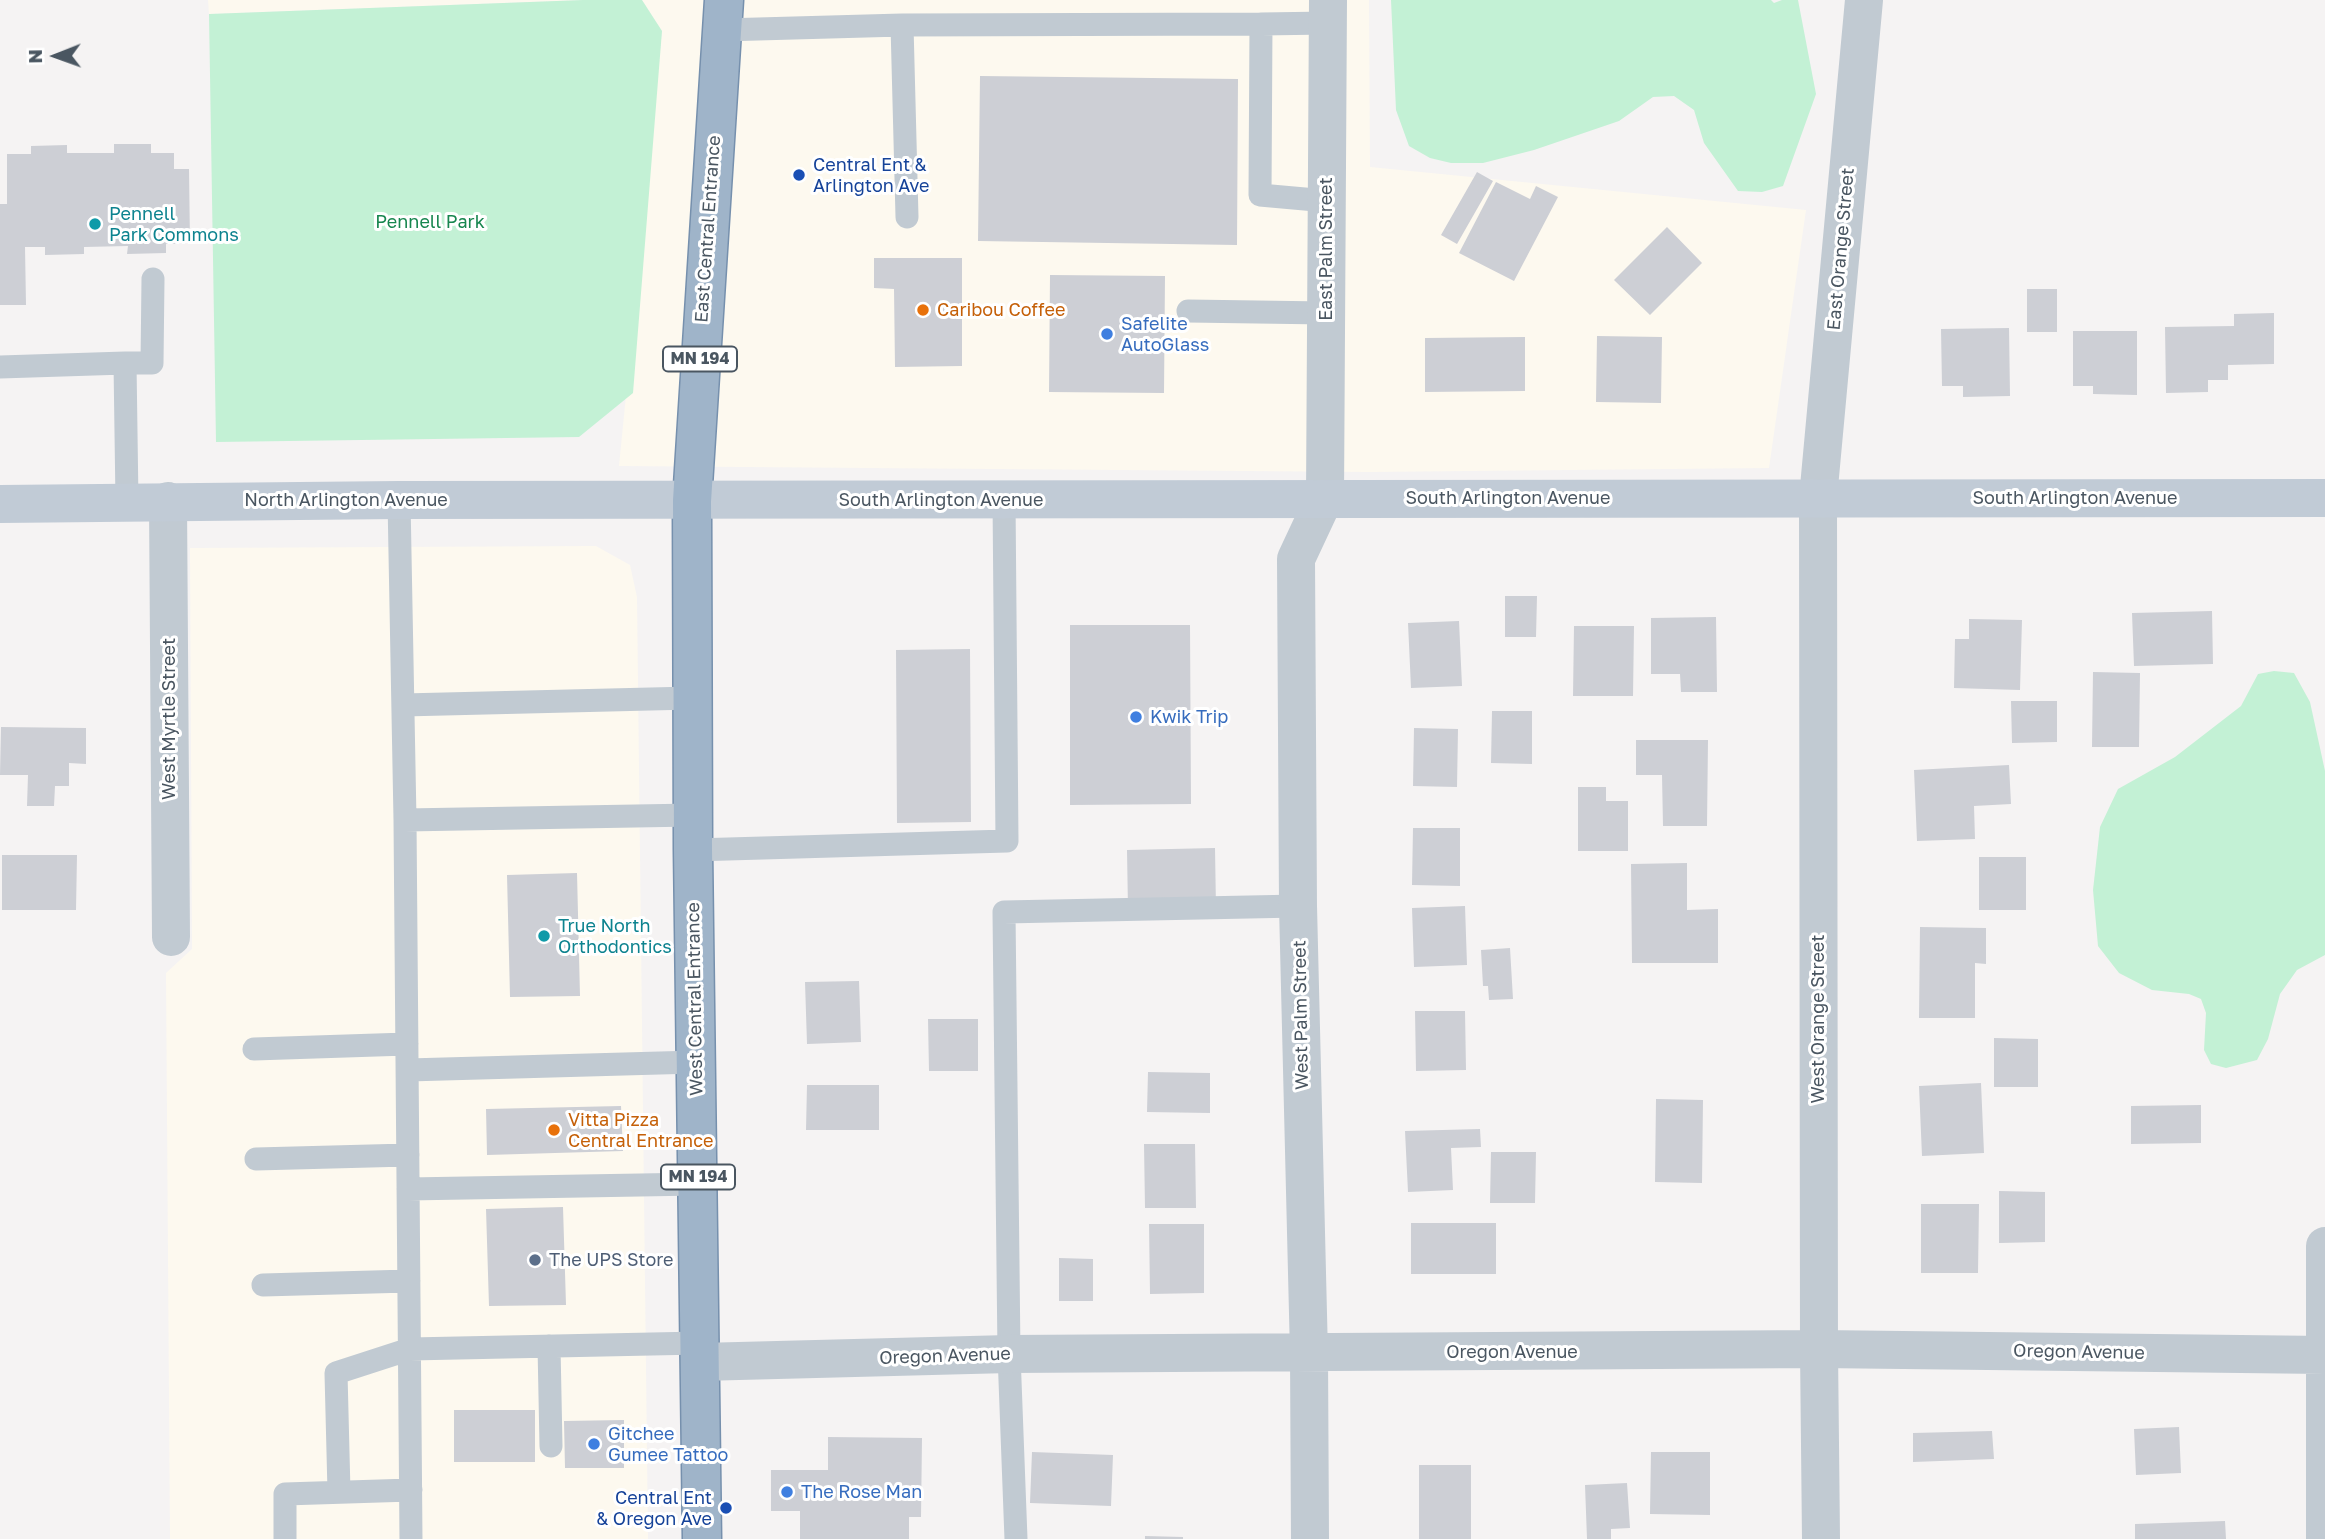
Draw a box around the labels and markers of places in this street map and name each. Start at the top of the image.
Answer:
place label: Central Ent & Arlington Ave [813,154,930,196]
marker: Central Ent & Arlington Ave [791,167,807,183]
place label: Pennell Park Commons [109,203,239,246]
marker: Pennell Park Commons [87,216,103,232]
place label: Caribou Coffee [937,299,1065,321]
marker: Caribou Coffee [915,302,931,318]
place label: Safelite AutoGlass [1121,313,1209,356]
marker: Safelite AutoGlass [1099,326,1115,342]
place label: Kwik Trip [1150,706,1228,728]
marker: Kwik Trip [1128,709,1144,725]
place label: True North Orthodontics [558,915,672,958]
marker: True North Orthodontics [536,928,552,944]
place label: Vitta Pizza Central Entrance [568,1109,713,1152]
marker: Vitta Pizza Central Entrance [546,1122,562,1138]
place label: The UPS Store [549,1249,674,1271]
marker: The UPS Store [527,1252,543,1268]
place label: Gitchee Gumee Tattoo [608,1423,728,1466]
marker: Gitchee Gumee Tattoo [586,1436,602,1452]
place label: The Rose Man [801,1481,922,1503]
marker: The Rose Man [779,1484,795,1500]
place label: Central Ent & Oregon Ave [596,1487,712,1530]
marker: Central Ent & Oregon Ave [718,1500,734,1516]

